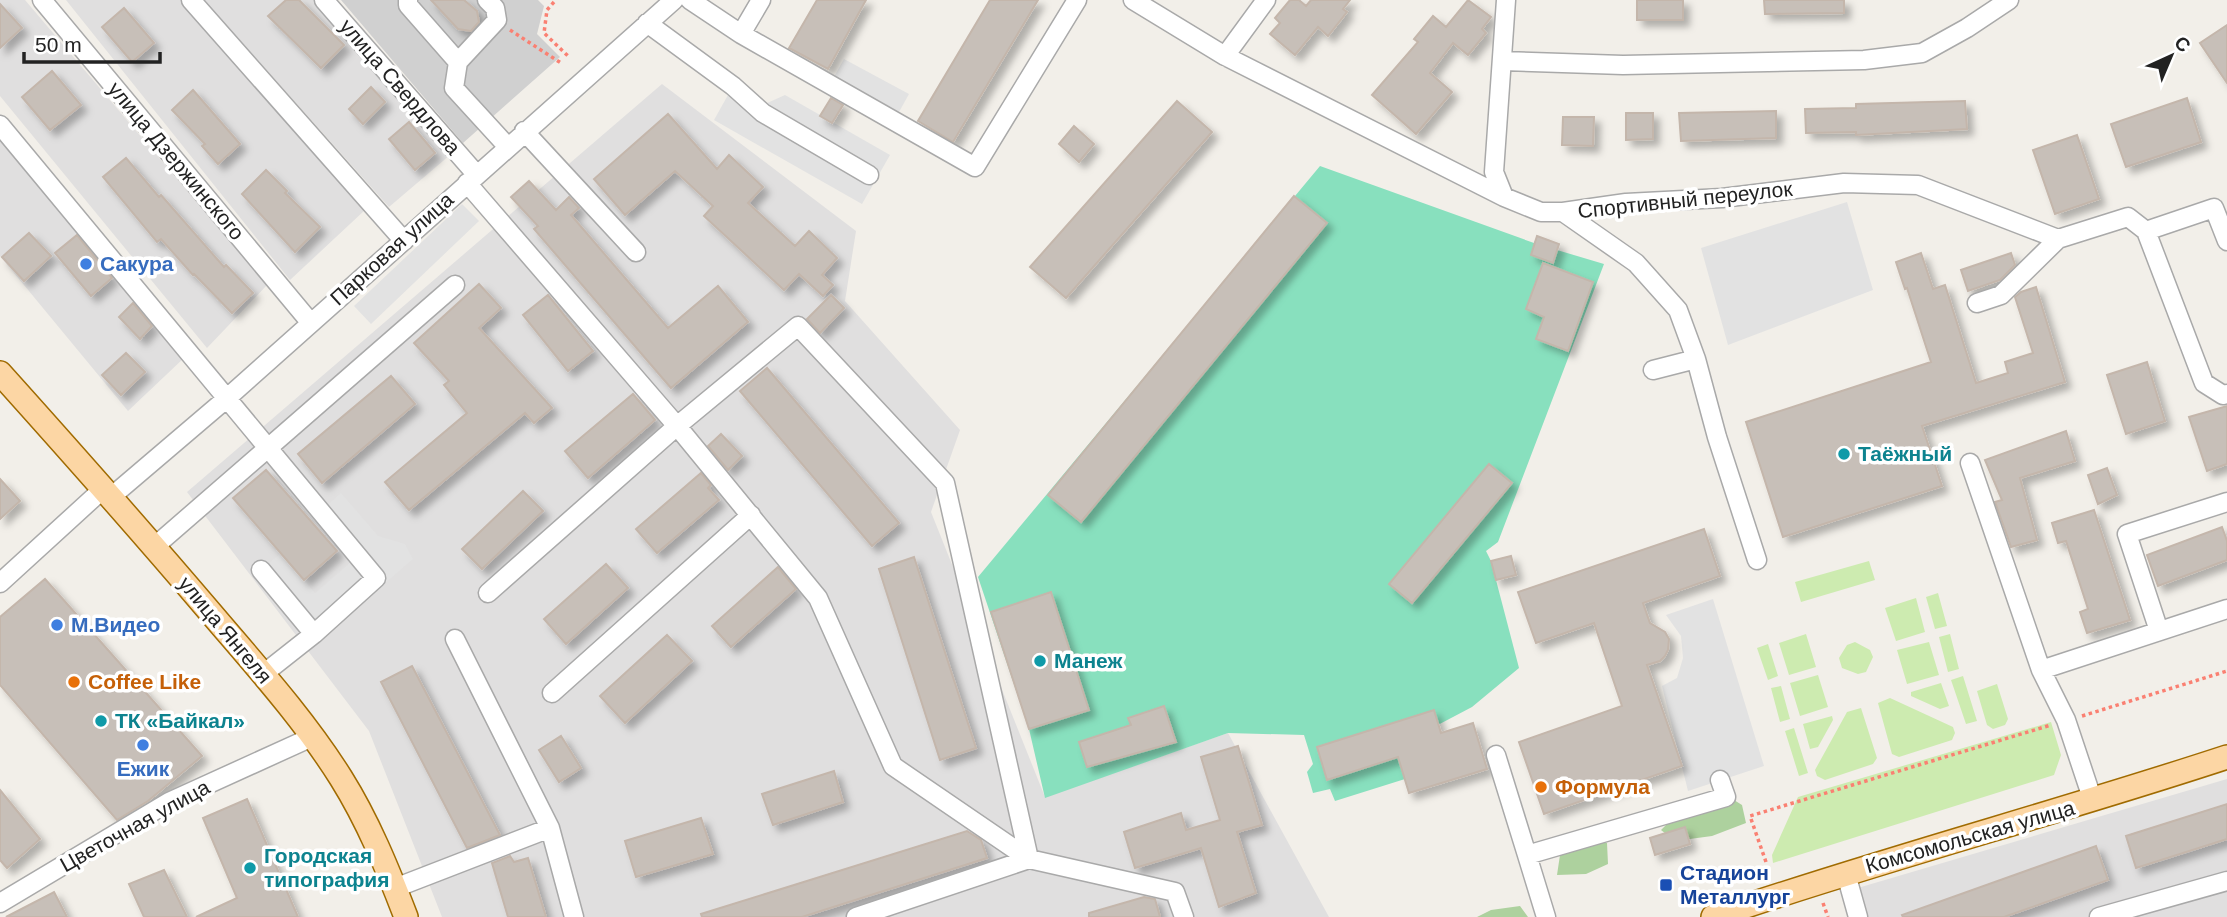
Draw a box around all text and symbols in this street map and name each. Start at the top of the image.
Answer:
street label: улица Свердлова [335,14,466,159]
scale bar [24,21,161,65]
north arrow [2136,21,2206,91]
text: С [2170,32,2195,57]
text: 50 m [35,33,82,56]
street label: улица Дзержинского [104,77,249,244]
street label: Спортивный переулок [1576,177,1794,222]
street label: Парковая улица [326,187,458,310]
place label: Сакура [100,252,174,275]
marker: Сакура [78,256,94,272]
place label: Таёжный [1858,442,1952,465]
marker: Таёжный [1836,446,1852,462]
street label: улица Янгеля [174,572,277,688]
place label: М.Видео [71,613,160,636]
marker: М.Видео [49,617,65,633]
place label: Манеж [1054,649,1124,672]
marker: Манеж [1032,653,1048,669]
place label: Coffee Like [88,670,201,693]
marker: Coffee Like [66,674,82,690]
place label: ТК «Байкал» [115,709,245,732]
marker: ТК «Байкал» [93,713,109,729]
marker: Ежик [135,737,151,753]
place label: Ежик [117,757,170,780]
street label: Цветочная улица [56,775,214,876]
place label: Формула [1555,775,1650,798]
marker: Формула [1533,779,1549,795]
street label: Комсомольская улица [1863,796,2077,877]
place label: Городская типография [264,844,390,891]
marker: Городская типография [242,860,258,876]
place label: Стадион Металлург [1680,861,1790,908]
marker: Стадион Металлург [1658,877,1674,893]

